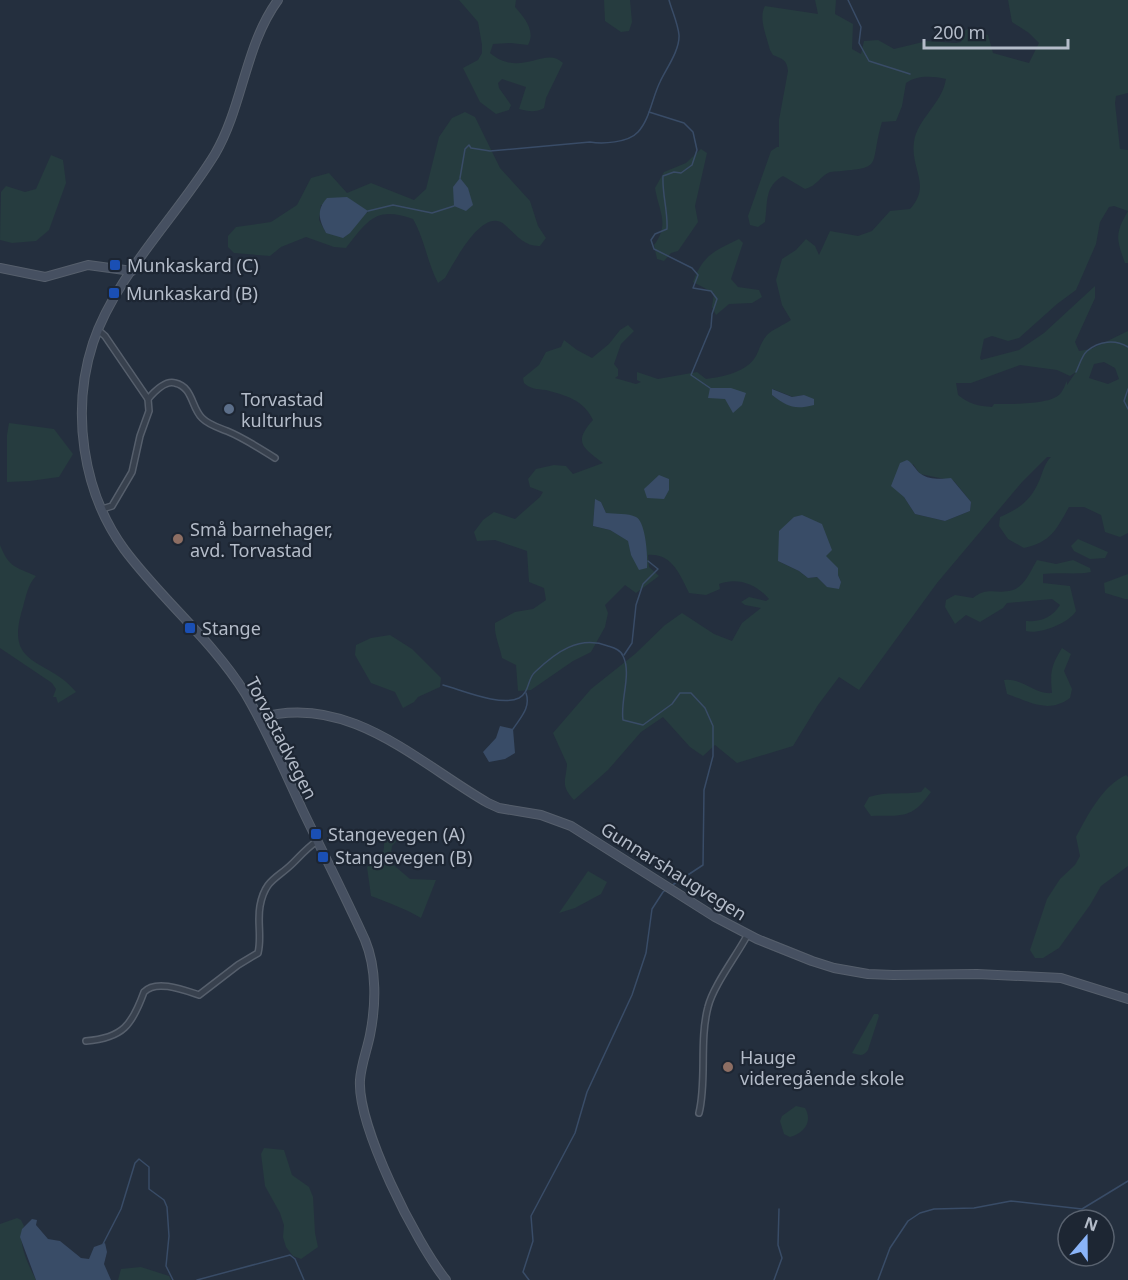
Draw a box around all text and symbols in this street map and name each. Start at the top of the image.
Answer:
scale bar [924,12,1068,50]
text: 200 m [933,20,985,44]
place label: Munkaskard (C) [127,253,259,277]
marker: Munkaskard (C) [108,258,122,272]
place label: Munkaskard (B) [126,281,258,305]
marker: Munkaskard (B) [107,286,121,300]
place label: Torvastad kulturhus [241,387,324,432]
marker: Torvastad kulturhus [222,402,236,416]
place label: Små barnehager, avd. Torvastad [190,517,333,562]
marker: Små barnehager, avd. Torvastad [171,532,185,546]
place label: Stange [202,616,261,640]
marker: Stange [183,621,197,635]
street label: Torvastadvegen [241,673,323,803]
street label: Gunnarshaugvegen [597,816,751,926]
place label: Stangevegen (A) [328,822,465,846]
marker: Stangevegen (A) [309,827,323,841]
place label: Stangevegen (B) [335,845,472,869]
marker: Stangevegen (B) [316,850,330,864]
place label: Hauge videregående skole [740,1045,905,1090]
marker: Hauge videregående skole [721,1060,735,1074]
north arrow [1056,1208,1116,1268]
text: N [1081,1211,1101,1236]

